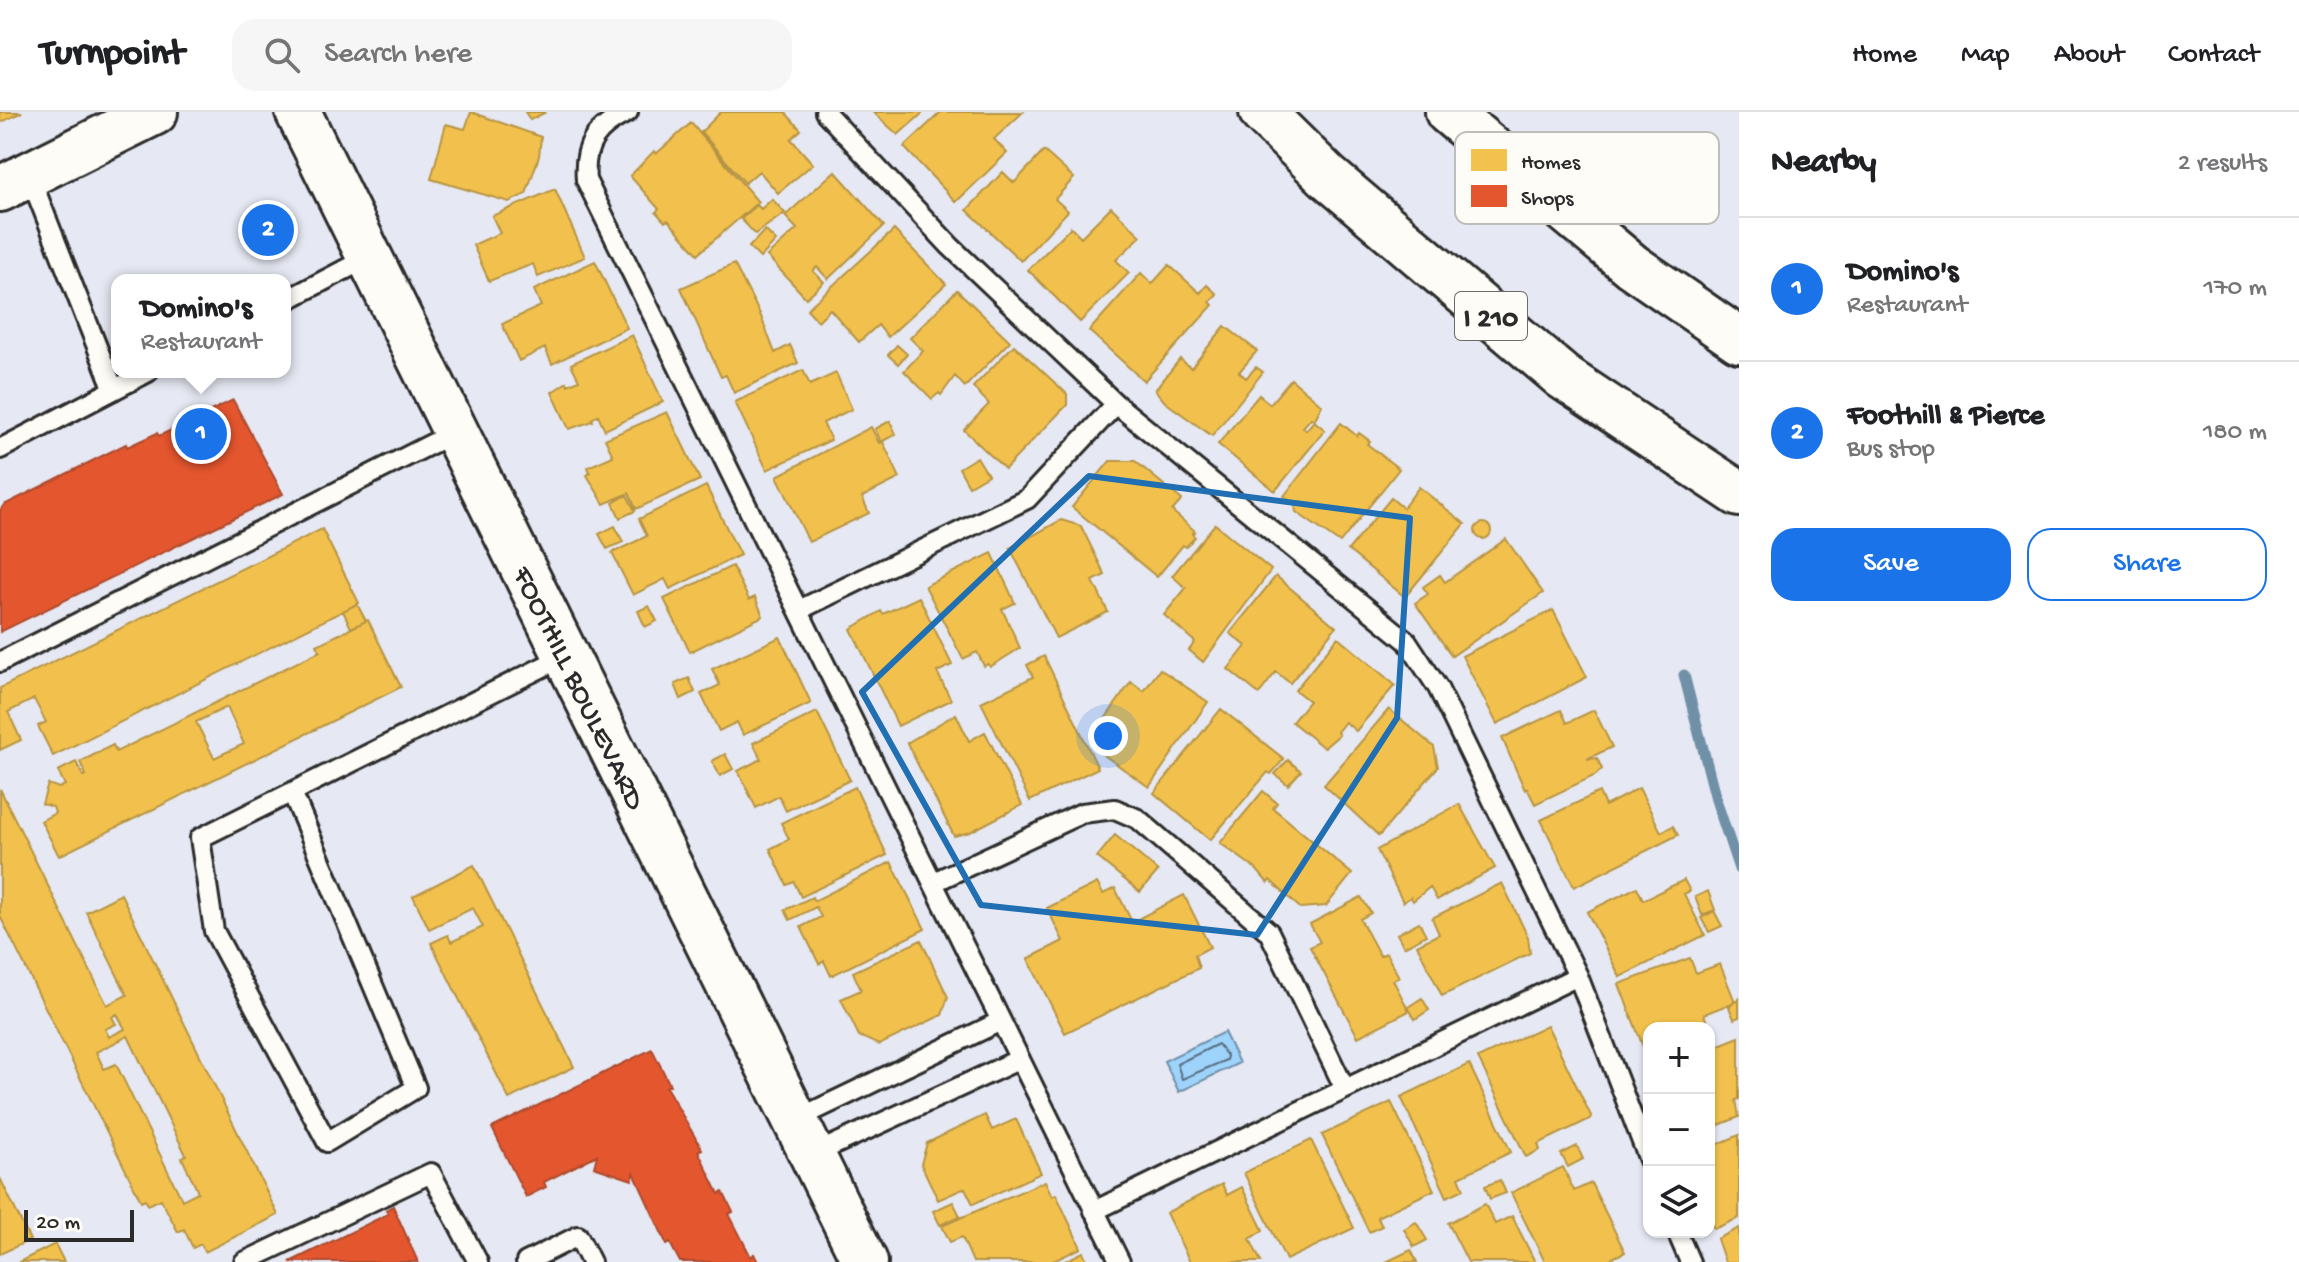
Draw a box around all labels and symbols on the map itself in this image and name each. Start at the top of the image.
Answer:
legend [1455,132,1719,224]
text: Homes [1521,151,1581,177]
text: Shops [1521,187,1574,213]
pin: 2 [242,200,294,260]
road number: I 210 [1455,292,1527,340]
pin: 1 [175,404,227,464]
street label: FOOTHILL BOULEVARD [502,561,651,817]
your location [1088,716,1128,756]
scale bar [24,1206,134,1242]

